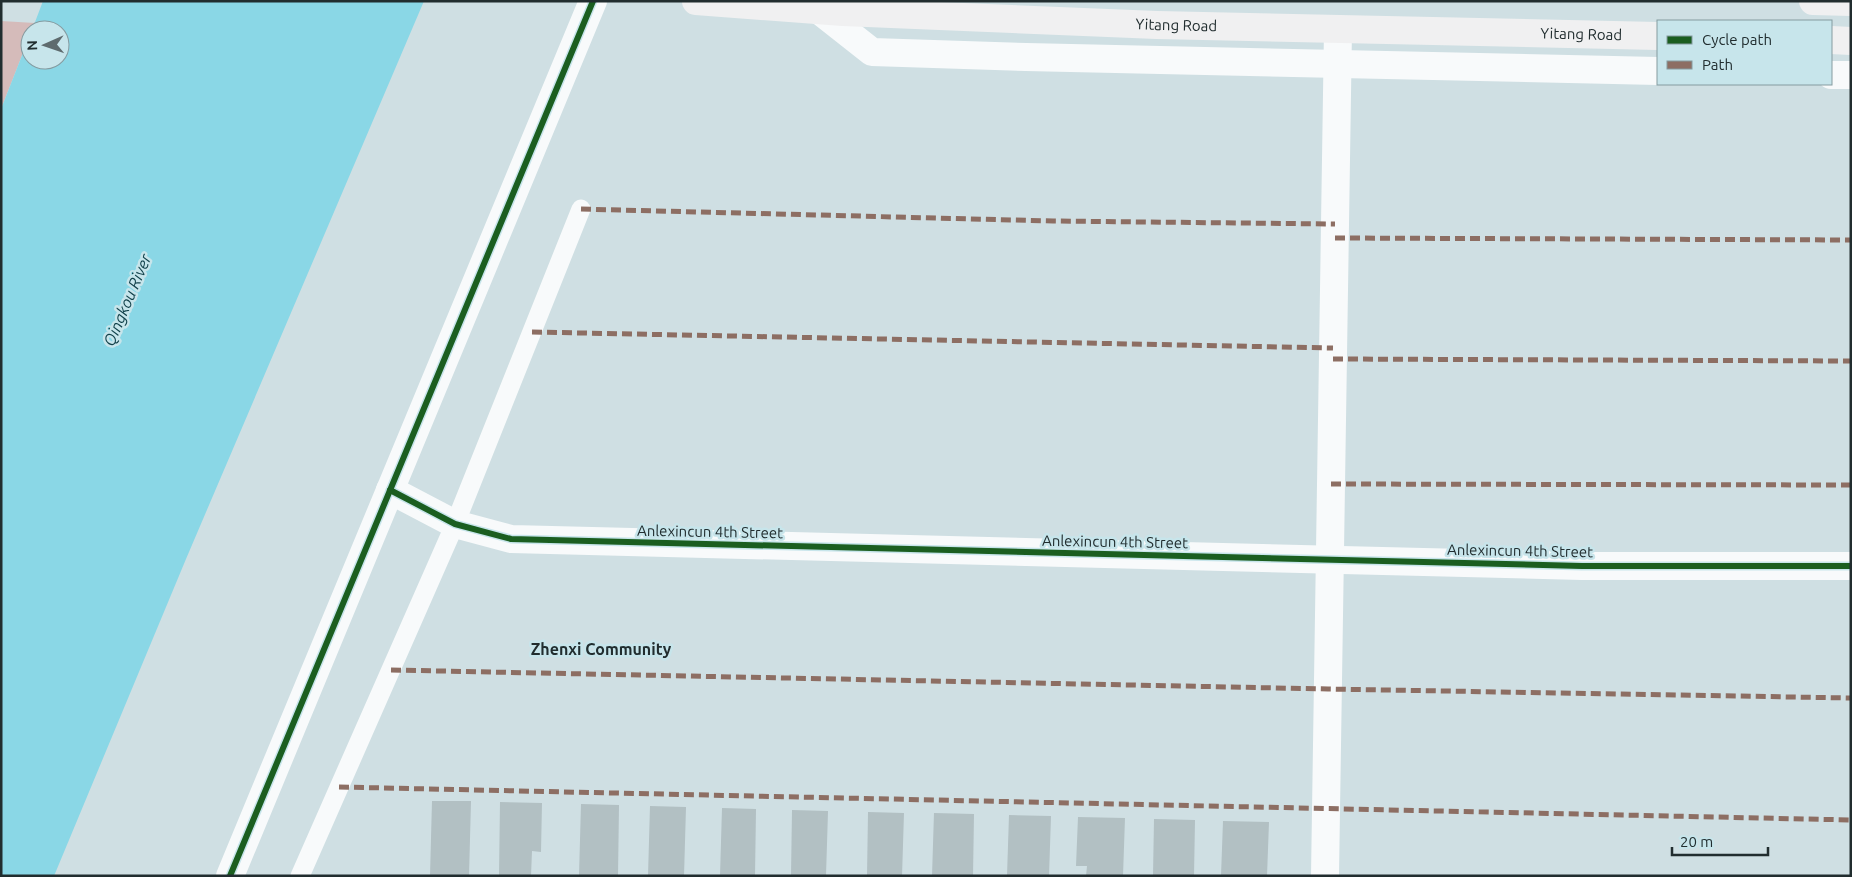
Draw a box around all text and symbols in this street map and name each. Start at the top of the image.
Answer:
street label: Yitang Road [1135,15,1217,34]
north arrow [20,20,70,70]
legend [1657,20,1832,85]
street label: Yitang Road [1540,24,1622,43]
text: Cycle path [1702,31,1772,48]
text: N [24,40,40,51]
text: Path [1702,56,1733,73]
water label: Qingkou River [100,251,156,349]
street label: Anlexincun 4th Street [637,522,783,541]
street label: Anlexincun 4th Street [1042,532,1188,551]
street label: Anlexincun 4th Street [1447,541,1593,560]
district label: Zhenxi Community [531,640,672,658]
scale bar [1672,824,1768,856]
text: 20 m [1680,833,1713,850]

